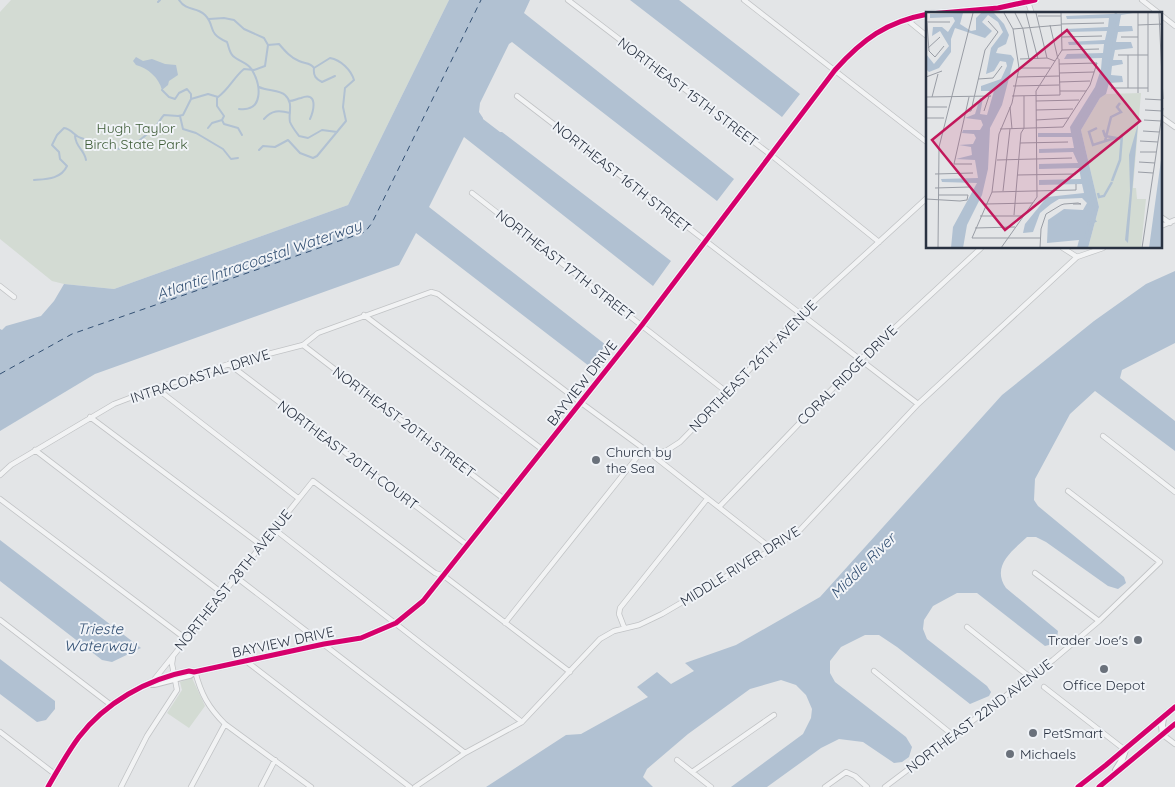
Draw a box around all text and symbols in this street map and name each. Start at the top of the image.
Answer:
inset map [926,12,1162,249]
street label: NORTHEAST 15TH STREET [614,33,762,151]
street label: NORTHEAST 16TH STREET [549,117,695,237]
park label: Hugh Taylor Birch State Park [84,119,188,153]
street label: NORTHEAST 17TH STREET [492,205,638,325]
water label: Atlantic Intracoastal Waterway [154,215,365,304]
street label: NORTHEAST 26TH AVENUE [685,296,821,436]
street label: CORAL RIDGE DRIVE [793,321,901,429]
street label: BAYVIEW DRIVE [543,337,621,429]
street label: INTRACOASTAL DRIVE [128,345,272,407]
street label: NORTHEAST 20TH STREET [329,362,479,482]
street label: NORTHEAST 20TH COURT [274,396,422,514]
place label: Church by the Sea [606,443,672,477]
marker: Church by the Sea [590,454,602,466]
street label: NORTHEAST 28TH AVENUE [170,506,296,654]
street label: MIDDLE RIVER DRIVE [677,522,803,610]
water label: Middle River [826,527,901,602]
water label: Trieste Waterway [64,619,138,655]
street label: BAYVIEW DRIVE [230,622,336,662]
place label: Trader Joe's [1047,631,1128,649]
marker: Trader Joe's [1132,634,1144,646]
street label: NORTHEAST 22ND AVENUE [902,655,1056,777]
marker: Office Depot [1098,663,1110,675]
place label: Office Depot [1063,676,1146,694]
place label: PetSmart [1043,724,1103,742]
marker: PetSmart [1027,727,1039,739]
place label: Michaels [1020,745,1076,763]
marker: Michaels [1004,748,1016,760]

